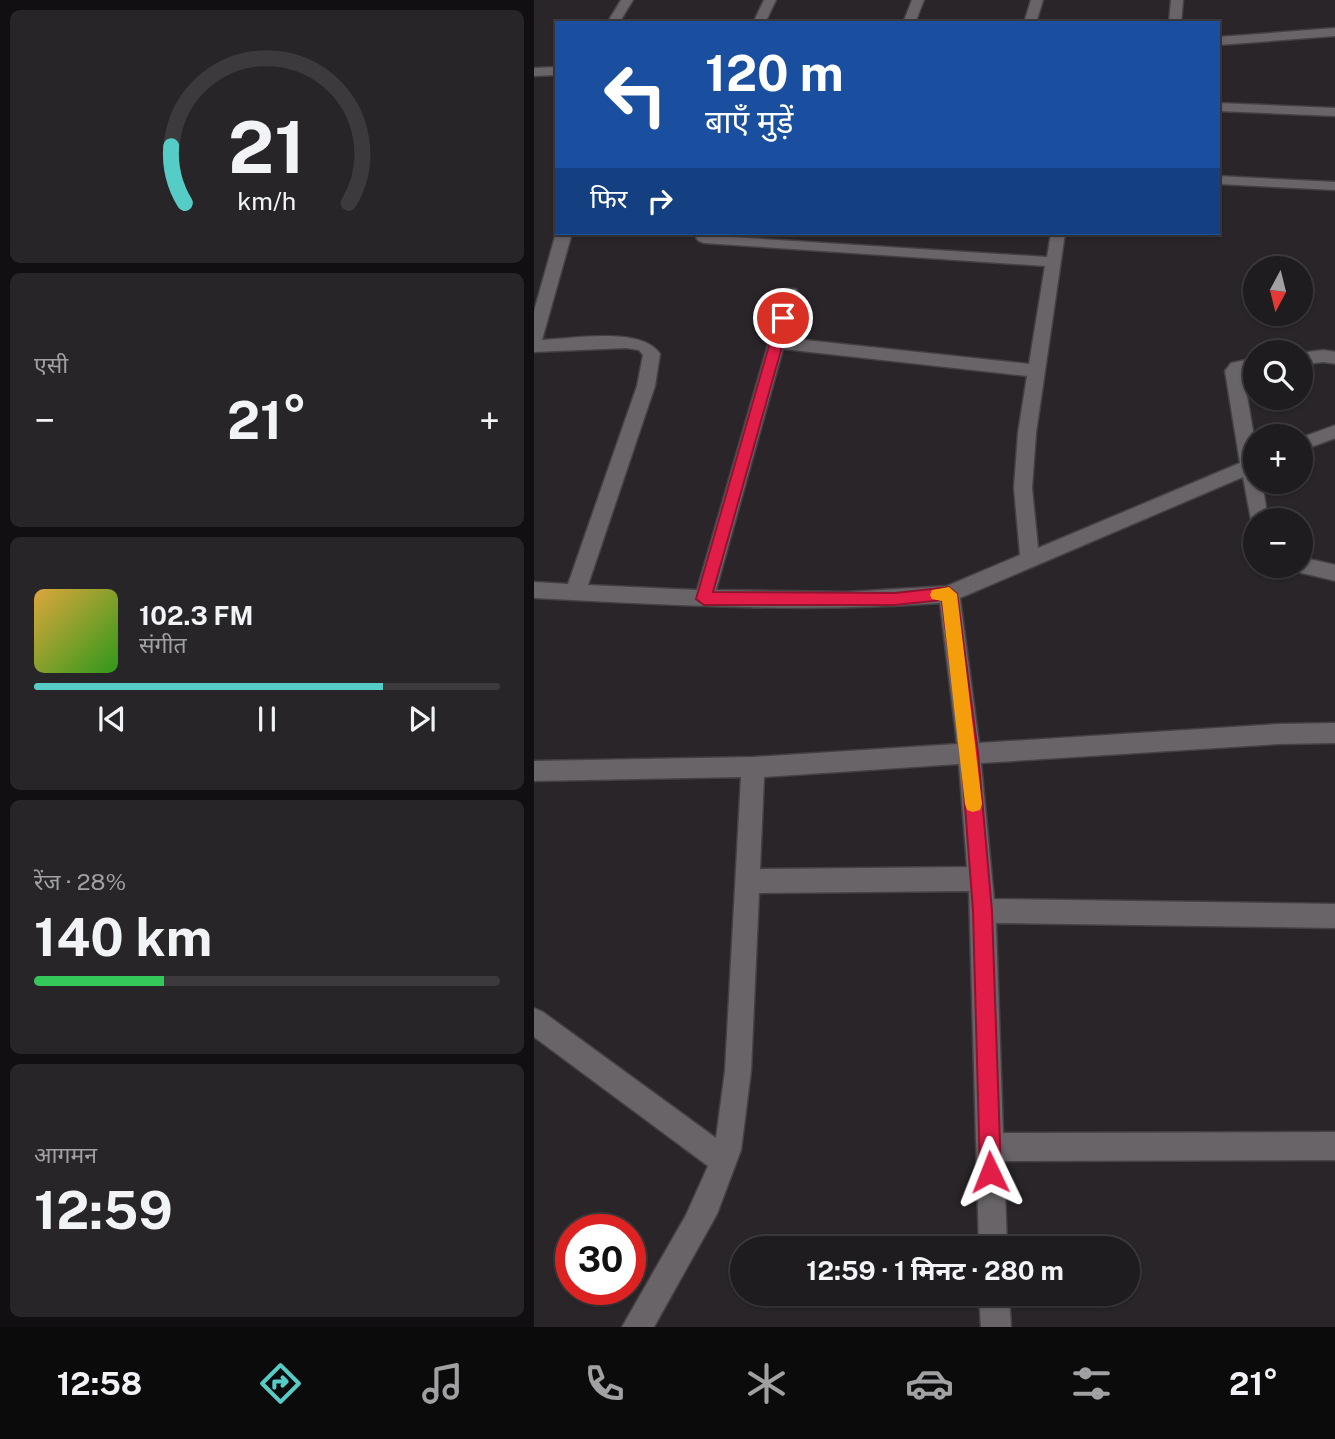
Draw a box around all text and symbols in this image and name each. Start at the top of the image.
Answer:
text: 120 m [705,44,844,102]
icon: left [590,49,681,140]
text: बाएँ मुड़ें [705,103,793,140]
text: 21 [228,104,306,189]
icon: right [641,182,679,220]
text: फिर [590,183,627,214]
text: km/h [238,186,296,216]
north arrow [1243,256,1313,326]
map controls [1243,256,1313,578]
pin [753,288,813,348]
icon: arrive [764,299,802,337]
button: search [1243,340,1313,410]
text: एसी [34,351,68,378]
text: 21° [227,390,307,451]
text: − [34,398,55,443]
text: + [479,398,500,443]
button: + [1243,424,1313,494]
button: − [1243,508,1313,578]
text: 102.3 FM [139,600,253,631]
text: संगीत [139,631,187,658]
icon: previous [93,700,131,738]
icon: pause [248,700,286,738]
icon: next [403,700,441,738]
text: रेंज · 28% [34,868,126,895]
text: 140 km [34,907,212,968]
position arrow [953,1135,1027,1209]
text: आगमन [34,1141,97,1168]
text: 12:59 [34,1180,173,1241]
speed limit sign: 30 [555,1214,646,1305]
text: 12:59 · 1 मिनट · 280 m [806,1255,1064,1286]
icon: directions [256,1359,305,1408]
icon: music [418,1359,467,1408]
icon: phone [580,1359,629,1408]
icon: climate [742,1359,791,1408]
icon: car [905,1359,954,1408]
icon: filters [1067,1359,1116,1408]
text: 12:58 [57,1365,142,1402]
text: 21° [1229,1365,1278,1402]

